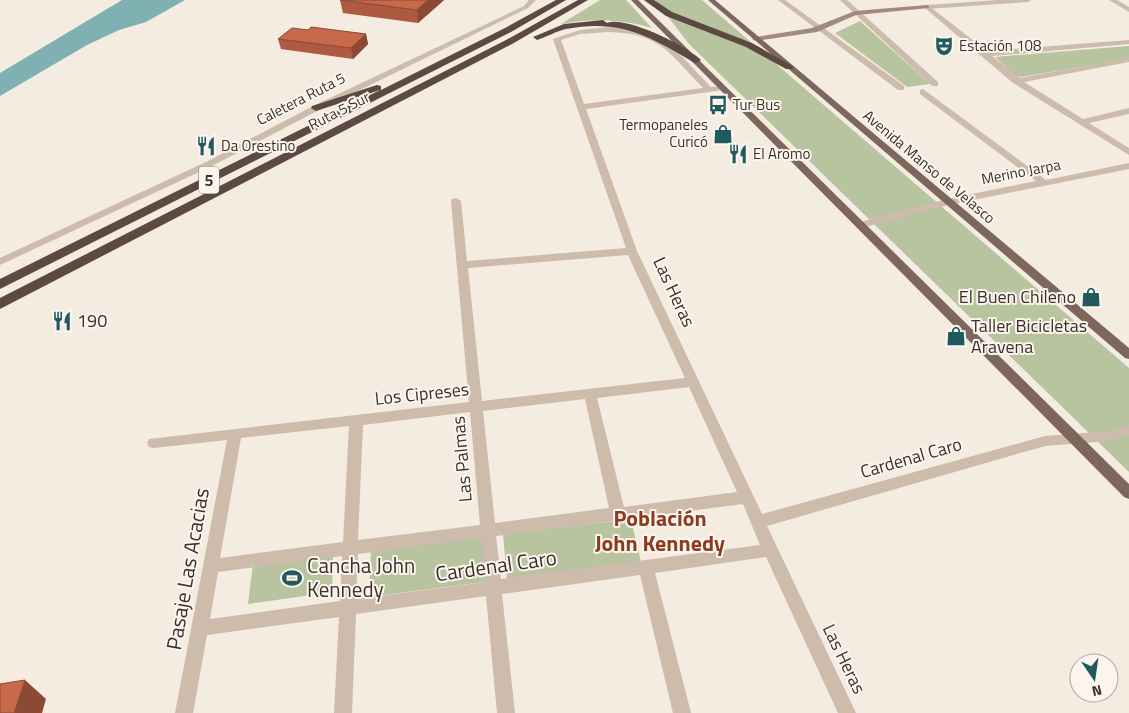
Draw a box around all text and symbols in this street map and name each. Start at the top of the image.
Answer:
place label: Estación 108 [959,34,1041,57]
theatre icon: Estación 108 [933,35,955,57]
street label: Caletera Ruta 5 [252,66,349,131]
street label: Ruta 5 Sur [304,85,374,136]
place label: Tur Bus [733,93,780,116]
bus stop icon: Tur Bus [707,94,729,116]
street label: Avenida Manso de Velasco [858,104,1001,229]
place label: Termopaneles Curicó [619,113,708,153]
shop icon: Termopaneles Curicó [712,123,734,145]
place label: Da Orestino [221,134,296,157]
restaurant icon: Da Orestino [195,135,217,157]
place label: El Aromo [753,142,811,165]
restaurant icon: El Aromo [727,143,749,165]
street label: Merino Jarpa [979,152,1063,190]
road number: 5 [199,166,219,194]
street label: Las Heras [646,252,702,331]
place label: El Buen Chileno [959,283,1076,310]
shop icon: El Buen Chileno [1080,286,1102,308]
place label: 190 [77,307,107,334]
restaurant icon: 190 [51,310,73,332]
place label: Taller Bicicletas Aravena [971,312,1087,360]
shop icon: Taller Bicicletas Aravena [945,325,967,347]
street label: Los Cipreses [374,375,470,412]
street label: Las Palmas [444,415,479,503]
street label: Cardenal Caro [857,430,965,485]
street label: Pasaje Las Acacias [157,485,217,652]
district label: Población John Kennedy [595,501,725,560]
street label: Cardenal Caro [433,541,559,589]
place label: Cancha John Kennedy [307,549,415,605]
sports icon: Cancha John Kennedy [281,567,303,589]
street label: Las Heras [816,619,873,698]
north arrow [1069,653,1119,703]
text: N [1090,680,1104,702]

